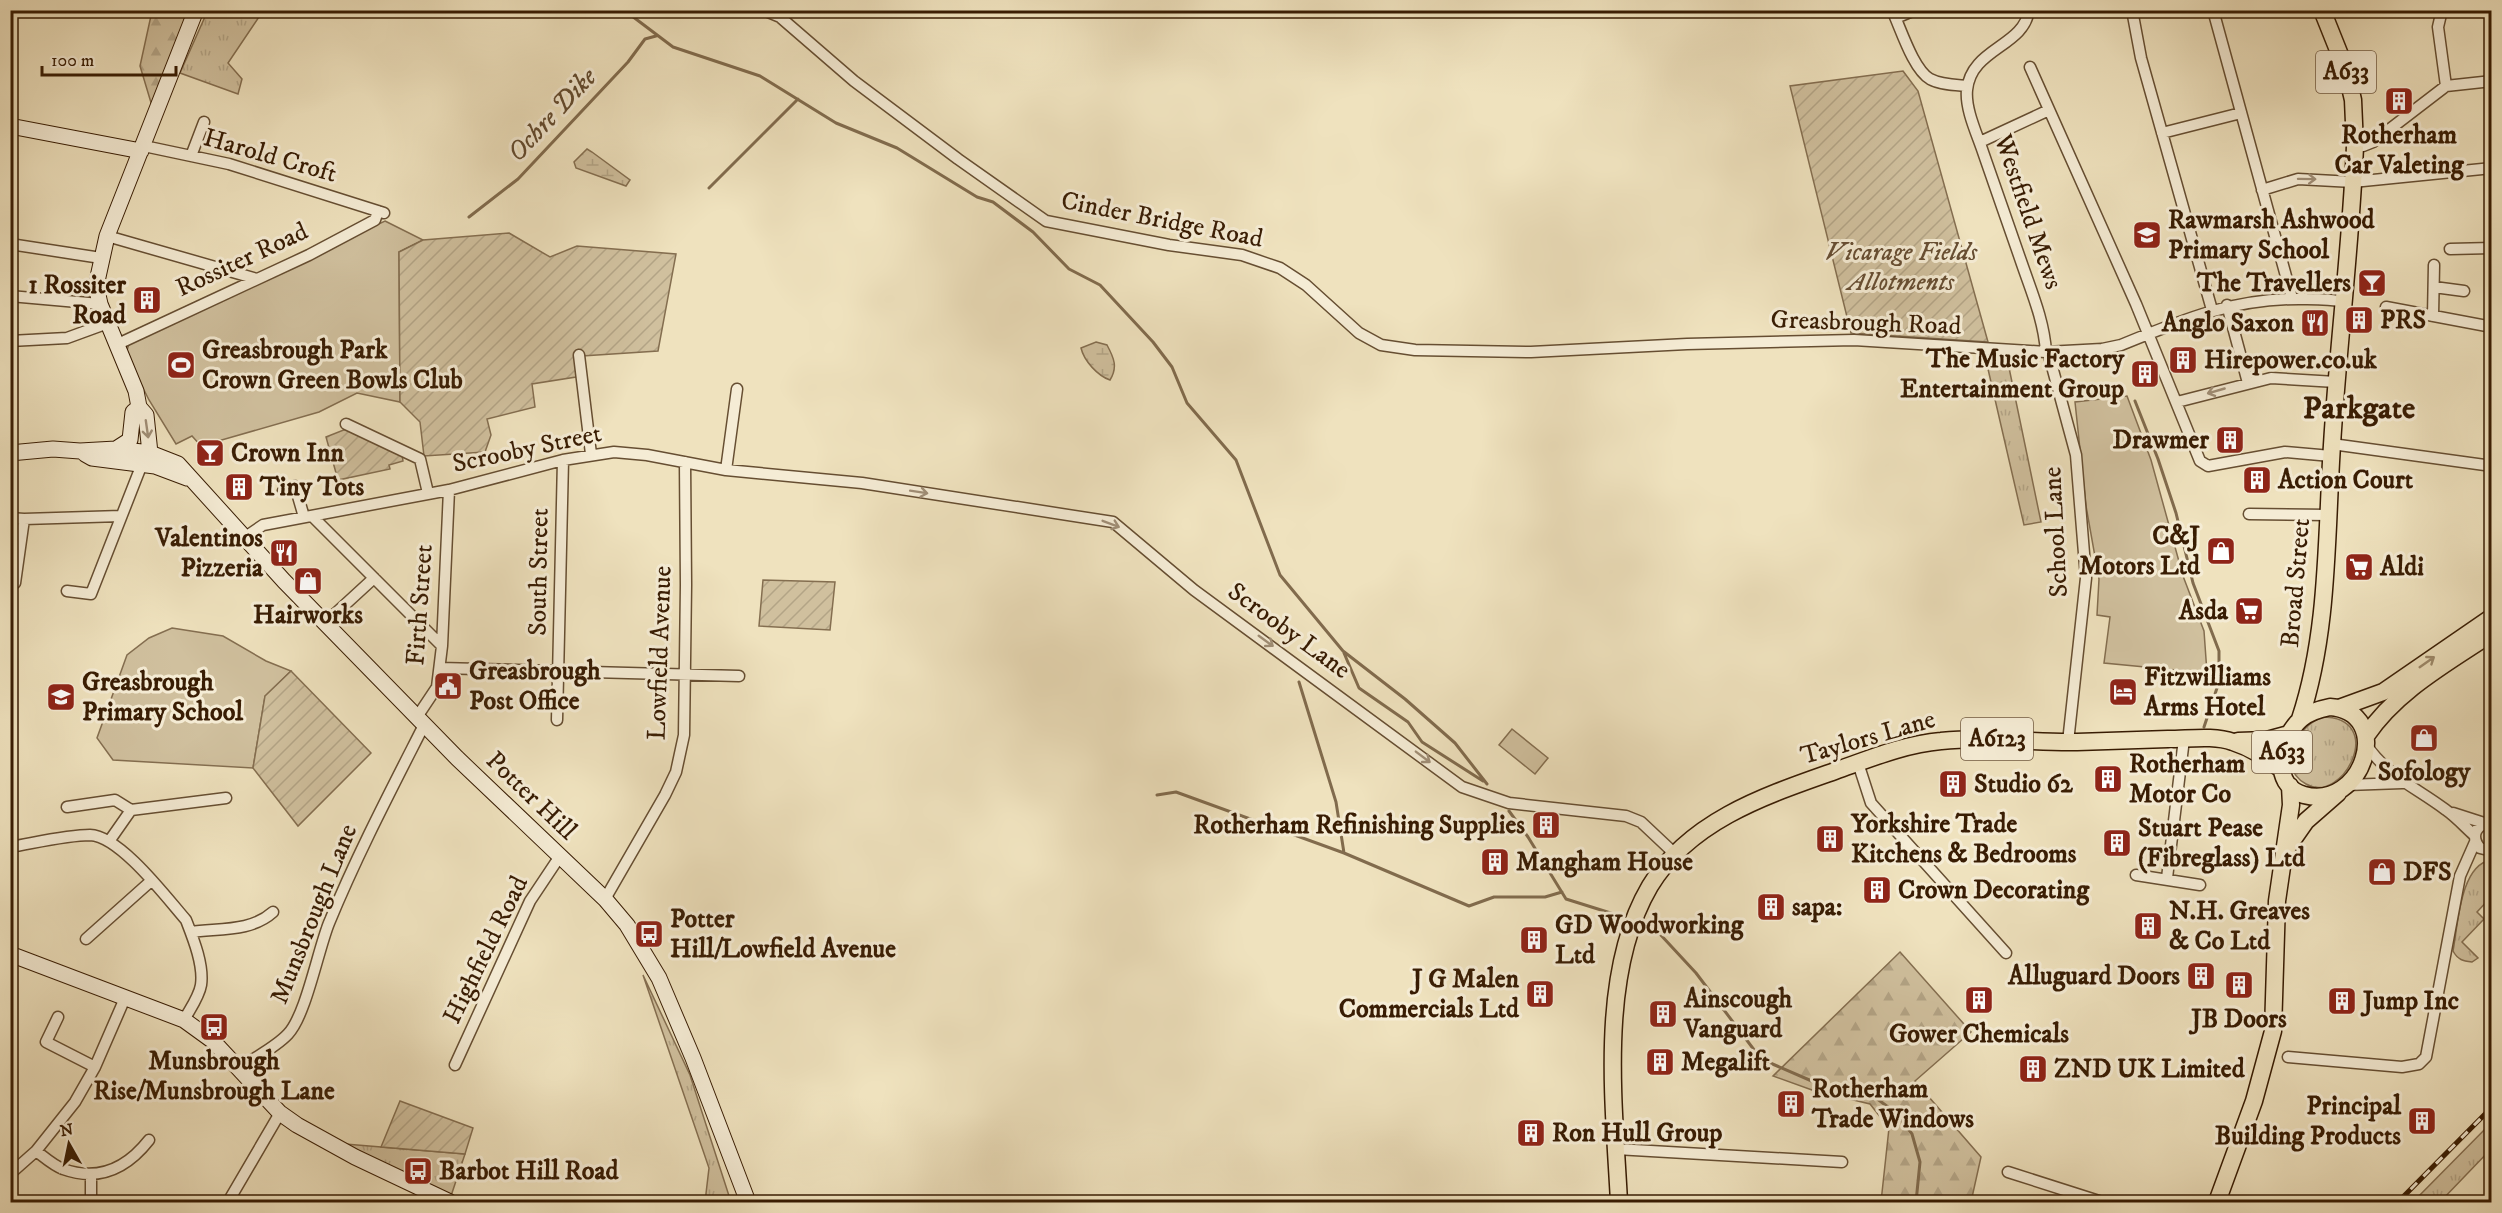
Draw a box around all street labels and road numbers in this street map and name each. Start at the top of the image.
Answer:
road number: A633 [2316,51,2376,93]
street label: Harold Croft [199,121,341,191]
street label: Westfield Mews [1986,129,2070,294]
street label: Cinder Bridge Road [1058,184,1266,256]
street label: Rossiter Road [171,215,313,305]
street label: Greasbrough Road [1770,303,1962,343]
street label: Scrooby Street [450,417,604,481]
street label: School Lane [2036,466,2076,598]
street label: South Street [521,508,557,636]
street label: Broad Street [2274,517,2318,649]
street label: Firth Street [399,543,441,667]
street label: Lowfield Avenue [640,565,680,741]
street label: Scrooby Lane [1221,575,1357,687]
street label: Taylors Lane [1797,703,1939,773]
road number: A6123 [1961,718,2033,760]
road number: A633 [2252,731,2312,773]
street label: Potter Hill [479,745,584,848]
street label: Munsbrough Lane [263,819,365,1009]
street label: Highfield Road [436,871,536,1029]

